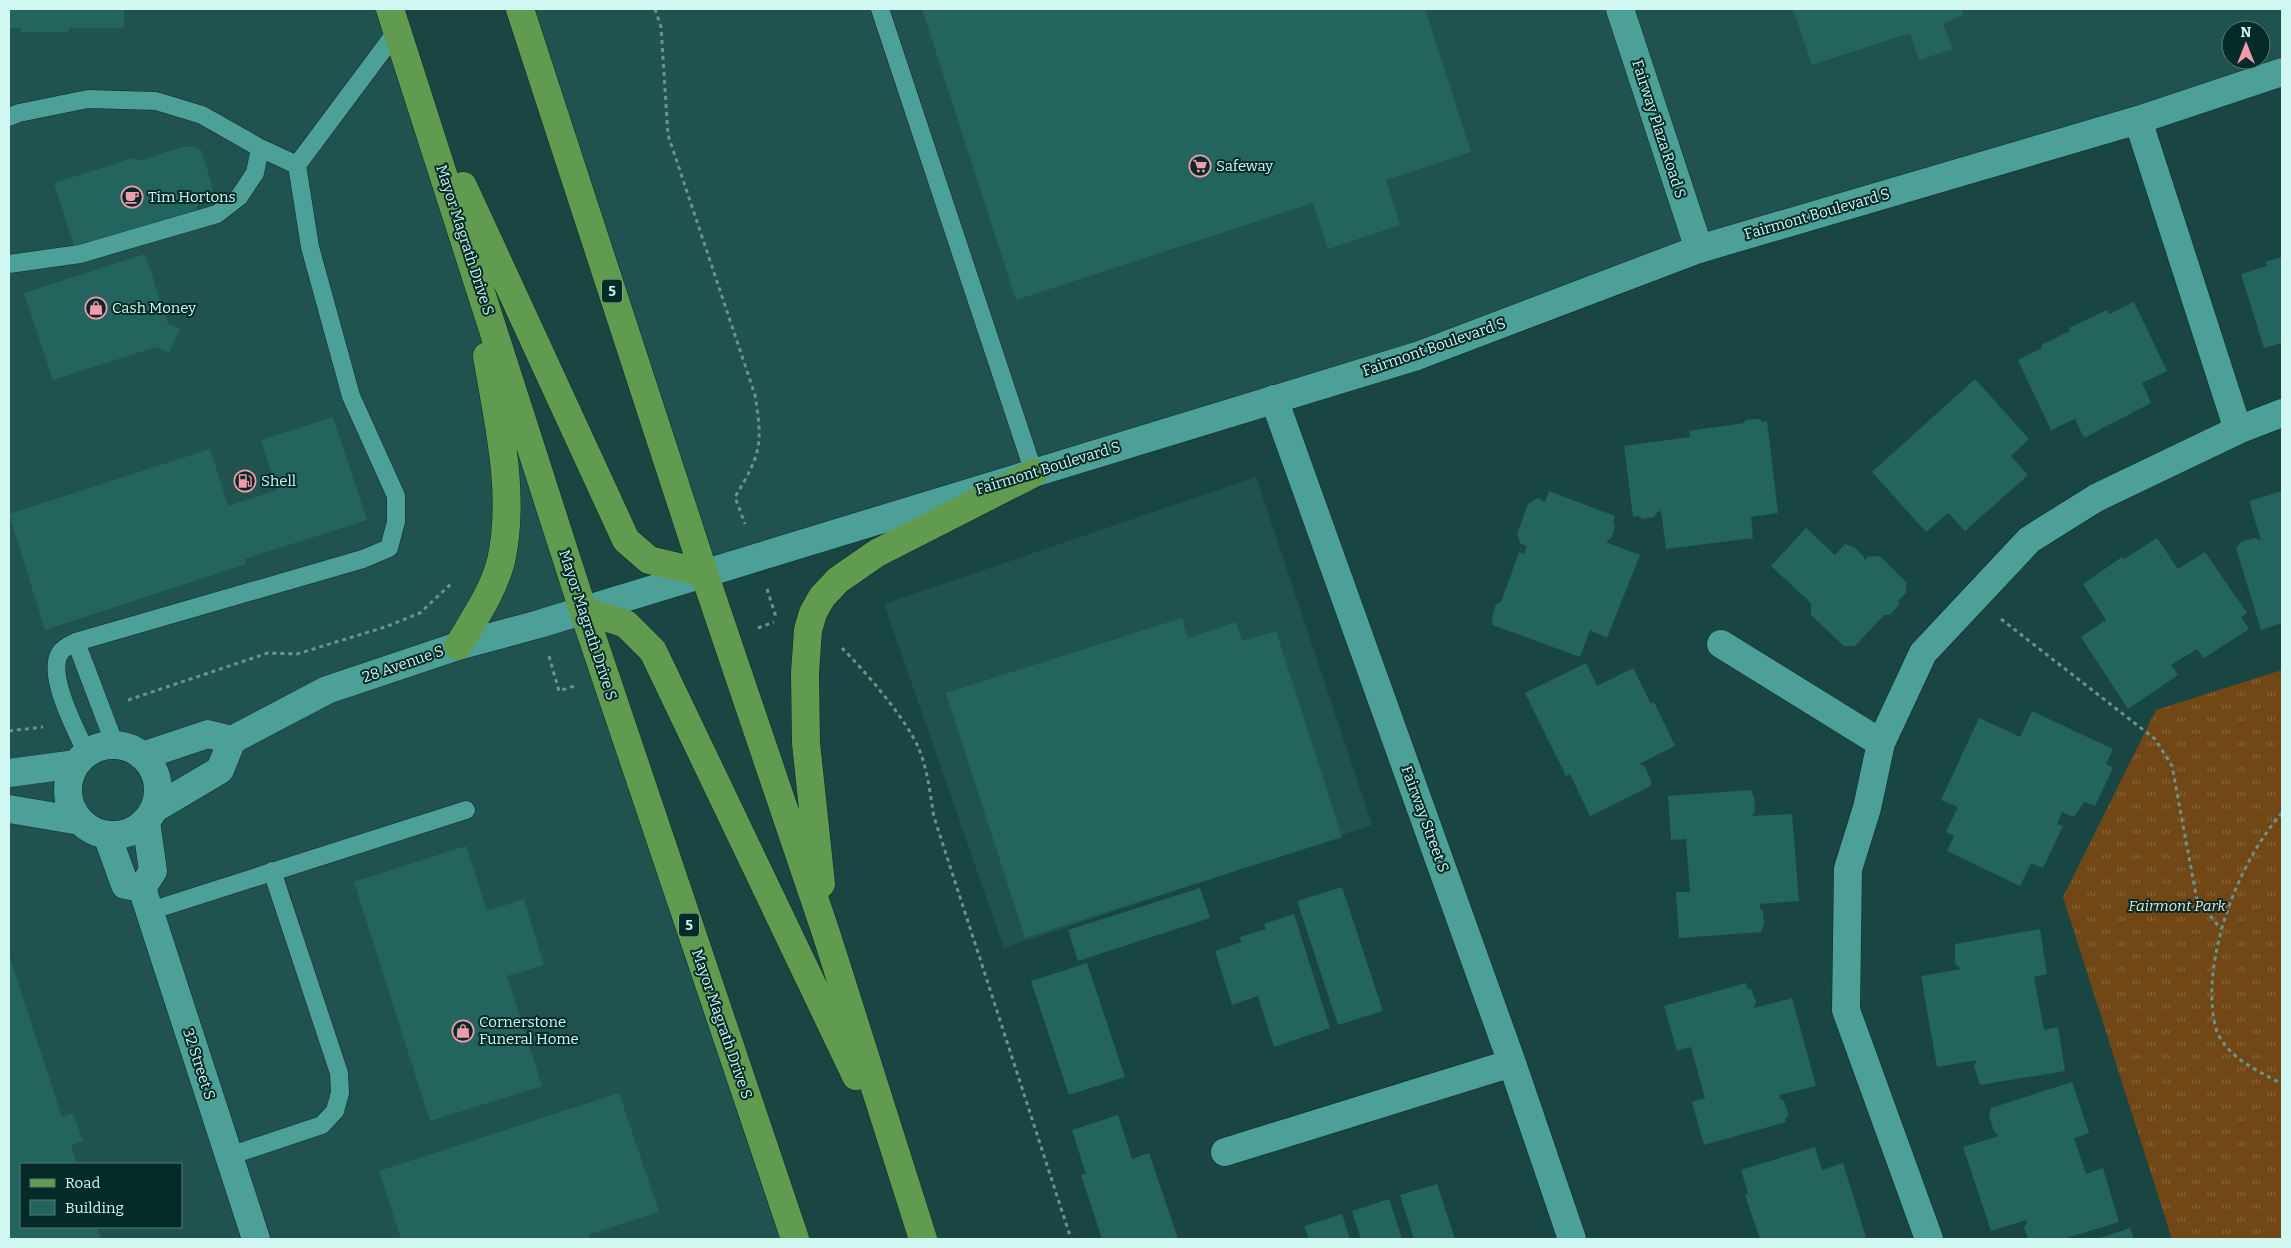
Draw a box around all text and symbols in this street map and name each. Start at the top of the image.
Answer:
north arrow [2221,20,2271,70]
text: N [2241,24,2252,41]
street label: Fairway Plaza Road S [1628,57,1690,201]
supermarket icon: Safeway [1188,154,1212,178]
place label: Safeway [1216,157,1273,175]
street label: Mayor Magrath Drive S [432,162,498,318]
cafe icon: Tim Hortons [120,185,144,209]
street label: Fairmont Boulevard S [1742,185,1892,243]
place label: Tim Hortons [148,188,236,206]
road number: 5 [602,280,622,302]
shop icon: Cash Money [84,296,108,320]
place label: Cash Money [112,299,196,317]
street label: Fairmont Boulevard S [1360,314,1508,380]
street label: Fairmont Boulevard S [973,437,1123,499]
fuel station icon: Shell [233,469,257,493]
place label: Shell [261,472,296,490]
street label: Mayor Magrath Drive S [555,547,621,703]
street label: 28 Avenue S [360,642,446,686]
street label: Fairway Street S [1397,763,1453,875]
park label: Fairmont Park [2128,897,2227,915]
road number: 5 [679,914,699,936]
street label: Mayor Magrath Drive S [688,947,756,1101]
place label: Cornerstone Funeral Home [479,1013,579,1048]
shop icon: Cornerstone Funeral Home [451,1019,475,1043]
street label: 32 Street S [179,1026,219,1102]
legend [20,1163,182,1228]
text: Road [65,1174,100,1192]
text: Building [65,1199,124,1217]

